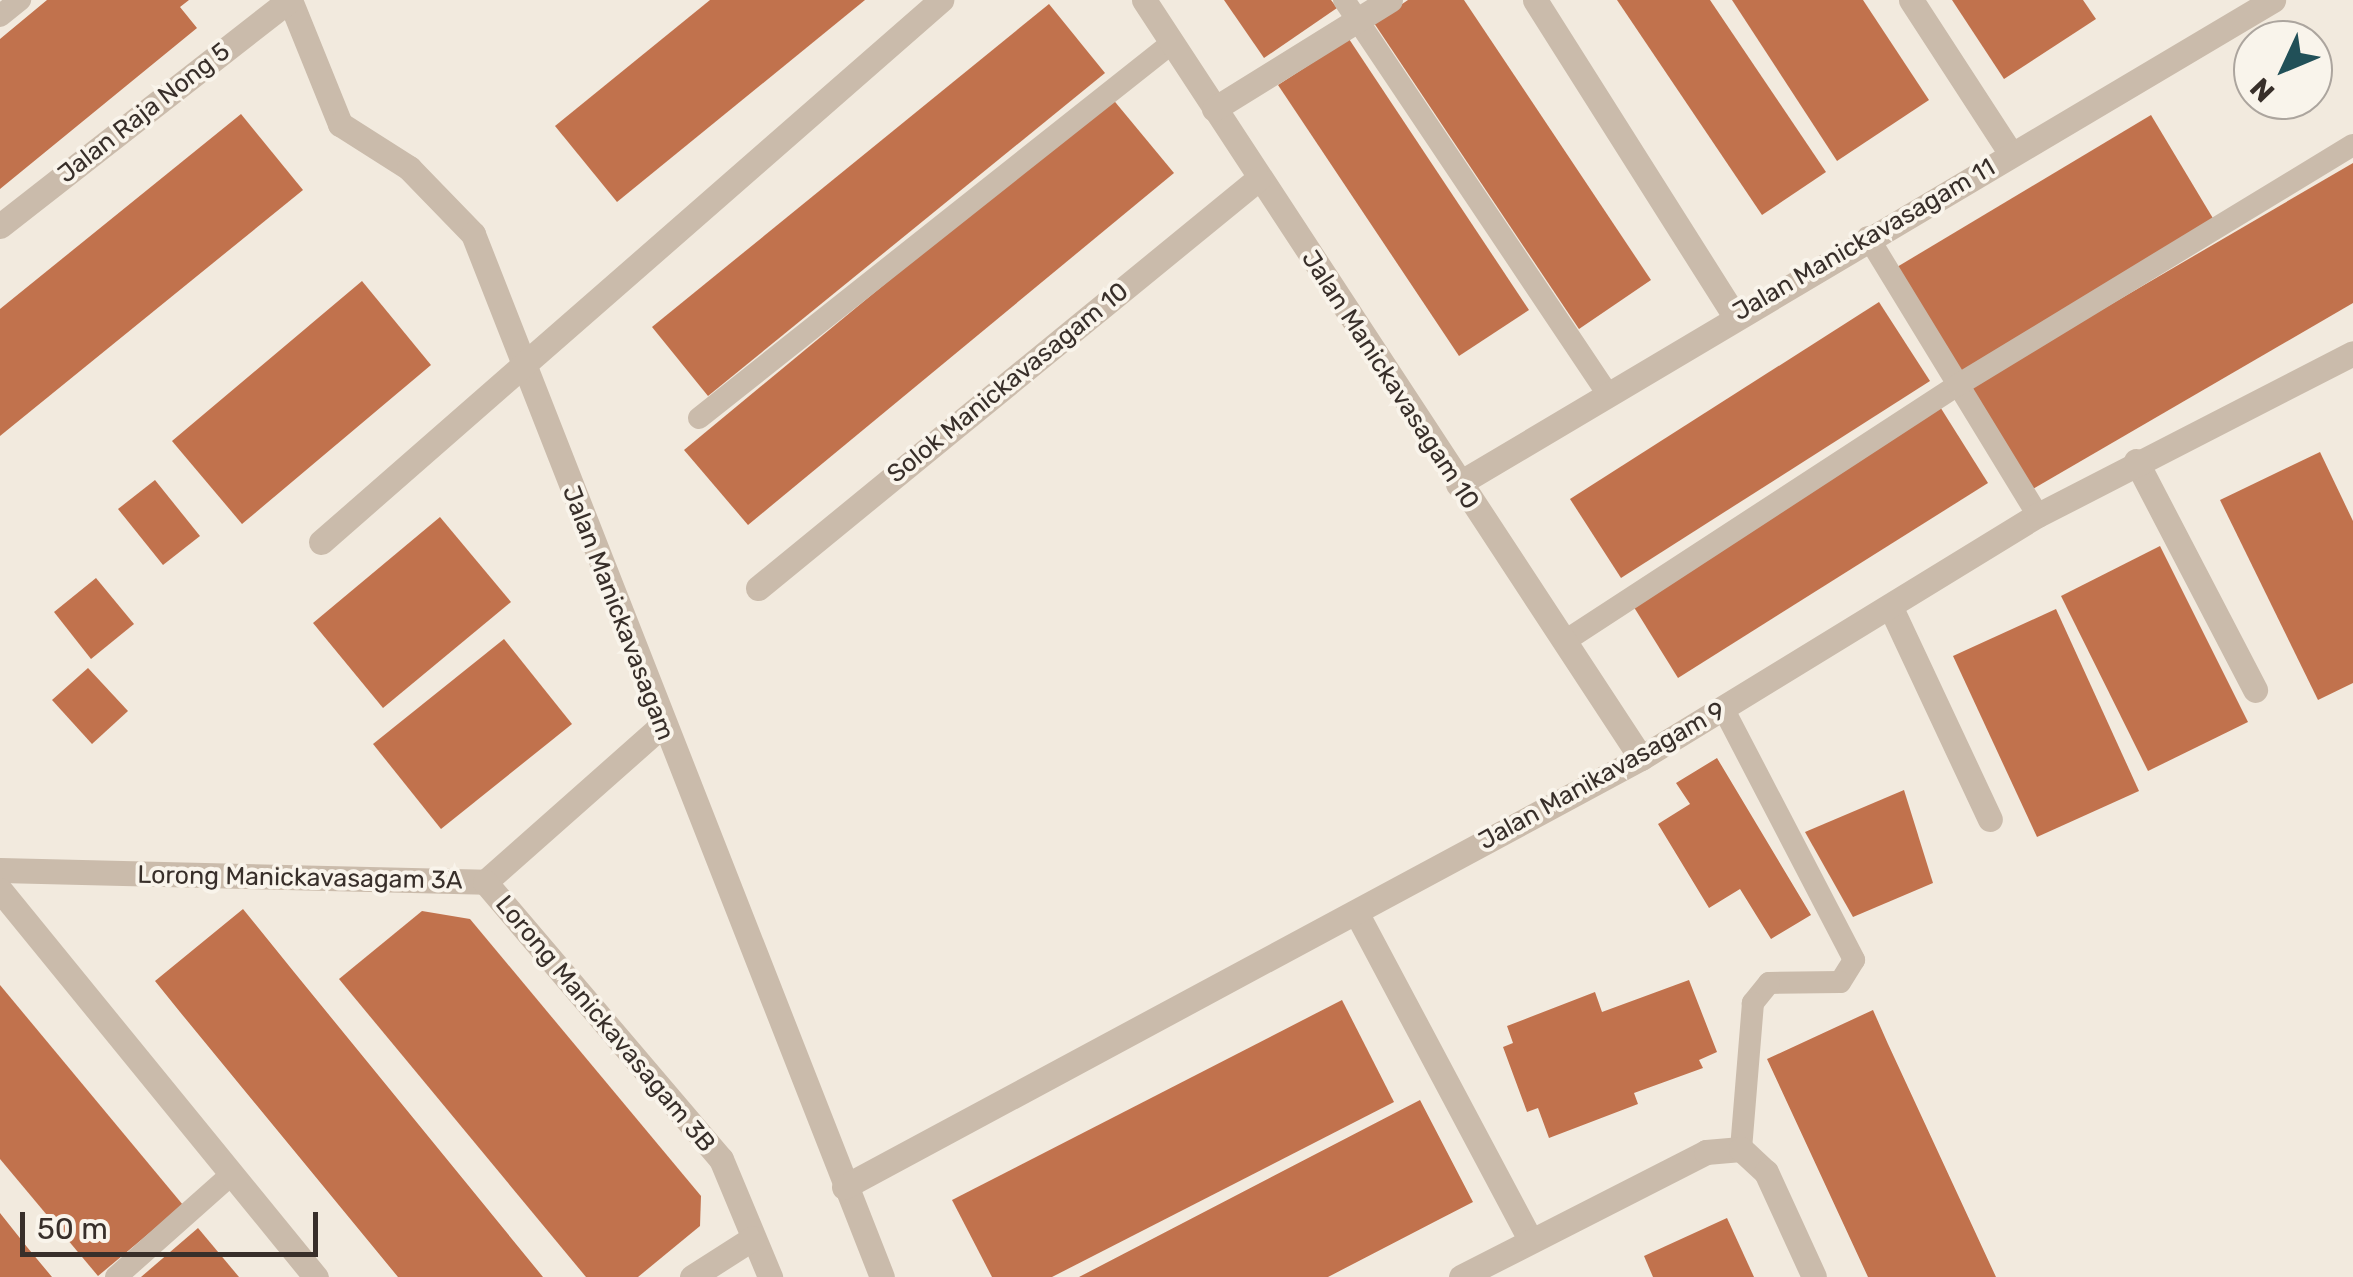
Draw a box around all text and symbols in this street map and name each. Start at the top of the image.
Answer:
north arrow [2233,20,2333,120]
street label: Jalan Raja Nong 5 [52,36,236,190]
text: N [2244,71,2281,109]
street label: Jalan Manickavasagam 11 [1728,153,2000,327]
street label: Jalan Manickavasagam 10 [1295,245,1485,515]
street label: Solok Manickavasagam 10 [881,276,1135,490]
street label: Jalan Manickavasagam [556,482,680,744]
street label: Jalan Manikavasagam 9 [1473,696,1731,856]
street label: Lorong Manickavasagam 3A [137,860,463,896]
street label: Lorong Manickavasagam 3B [489,890,721,1158]
scale bar [25,1192,322,1254]
text: 50 m [37,1211,108,1247]

